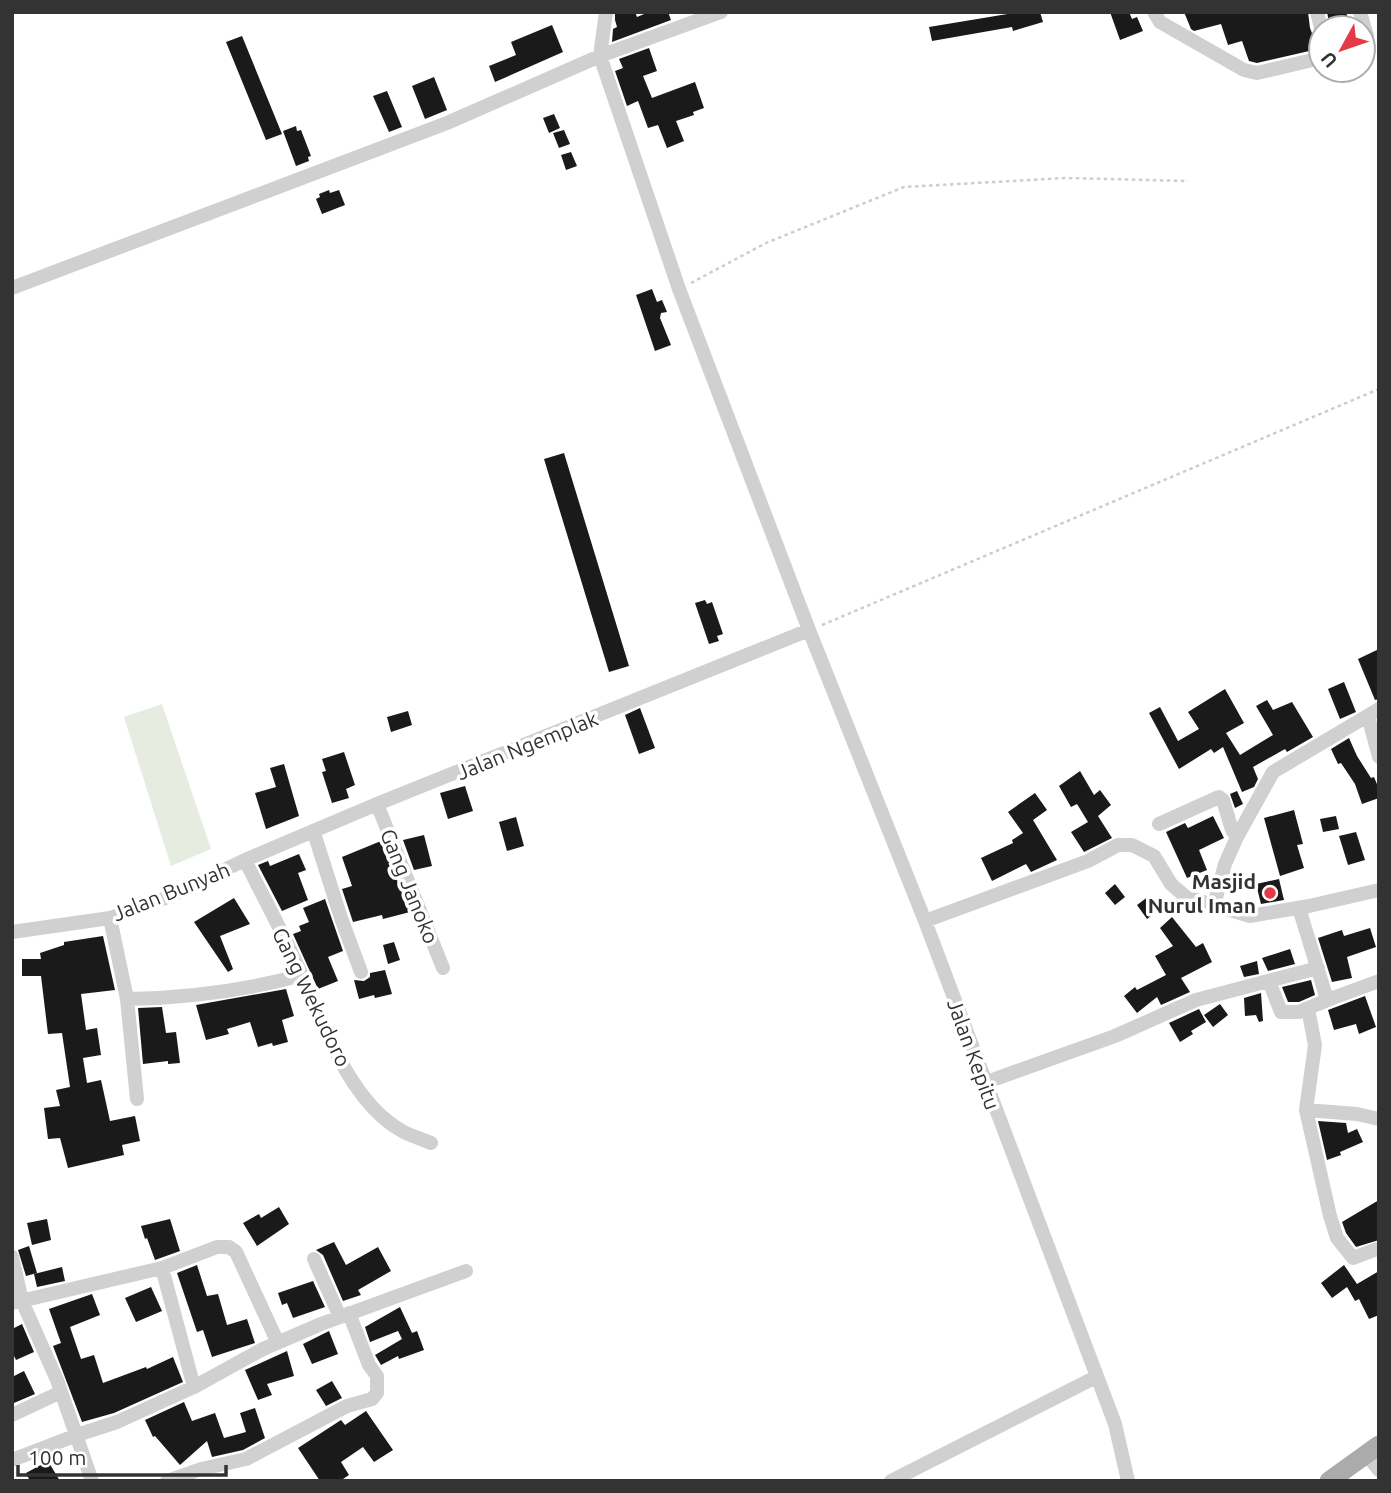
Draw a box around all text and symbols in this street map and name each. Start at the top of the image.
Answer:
north arrow [1307,14,1377,84]
text: U [1316,48,1342,72]
street label: Jalan Ngemplak [453,706,602,784]
street label: Gang Janoko [376,825,444,947]
street label: Jalan Bunyah [109,857,233,925]
place label: Masjid Nurul Iman [1148,869,1256,917]
marker: Masjid Nurul Iman [1262,885,1278,901]
street label: Gang Wekudoro [268,924,356,1070]
street label: Jalan Kepitu [943,995,1005,1113]
scale bar [18,1434,226,1478]
text: 100 m [28,1445,86,1469]

